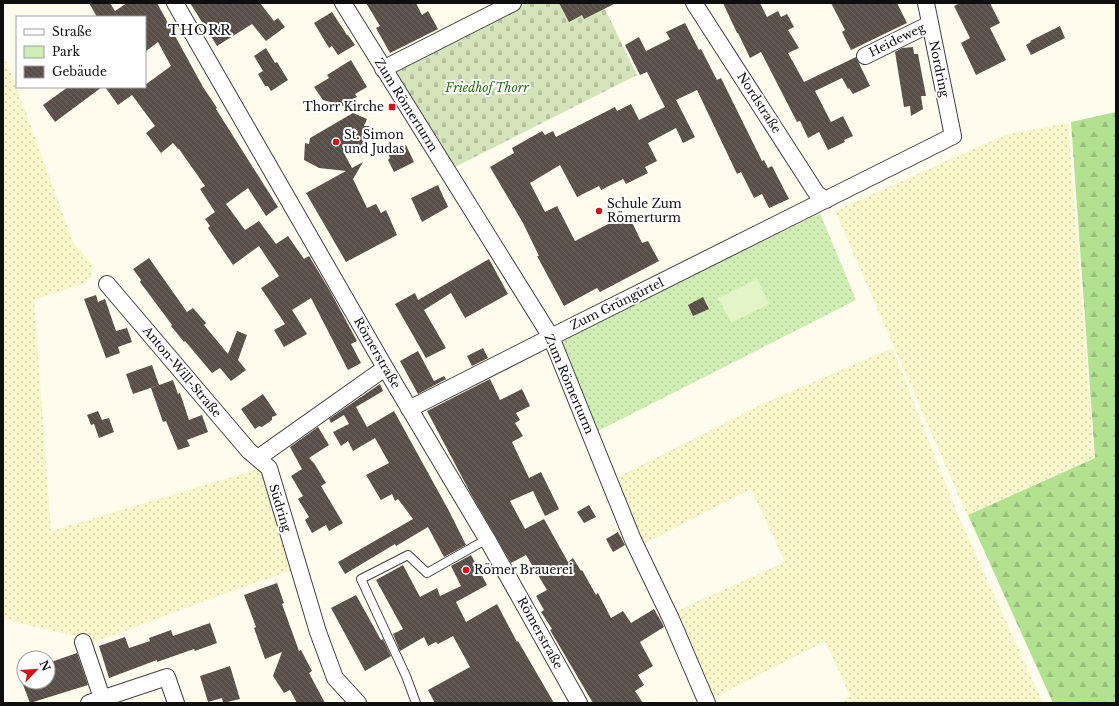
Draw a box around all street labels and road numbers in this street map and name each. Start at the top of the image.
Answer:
street label: Heideweg [866,19,928,60]
street label: Nordring [926,39,953,99]
street label: Zum Römerturm [372,55,441,154]
street label: Nordstraße [734,70,785,136]
street label: Zum Grüngürtel [568,274,666,333]
street label: Römerstraße [351,314,404,391]
street label: Anton-Will-Straße [139,322,225,420]
street label: Zum Römerturm [542,331,597,436]
street label: Südring [266,482,295,534]
street label: Römerstraße [514,594,566,672]

